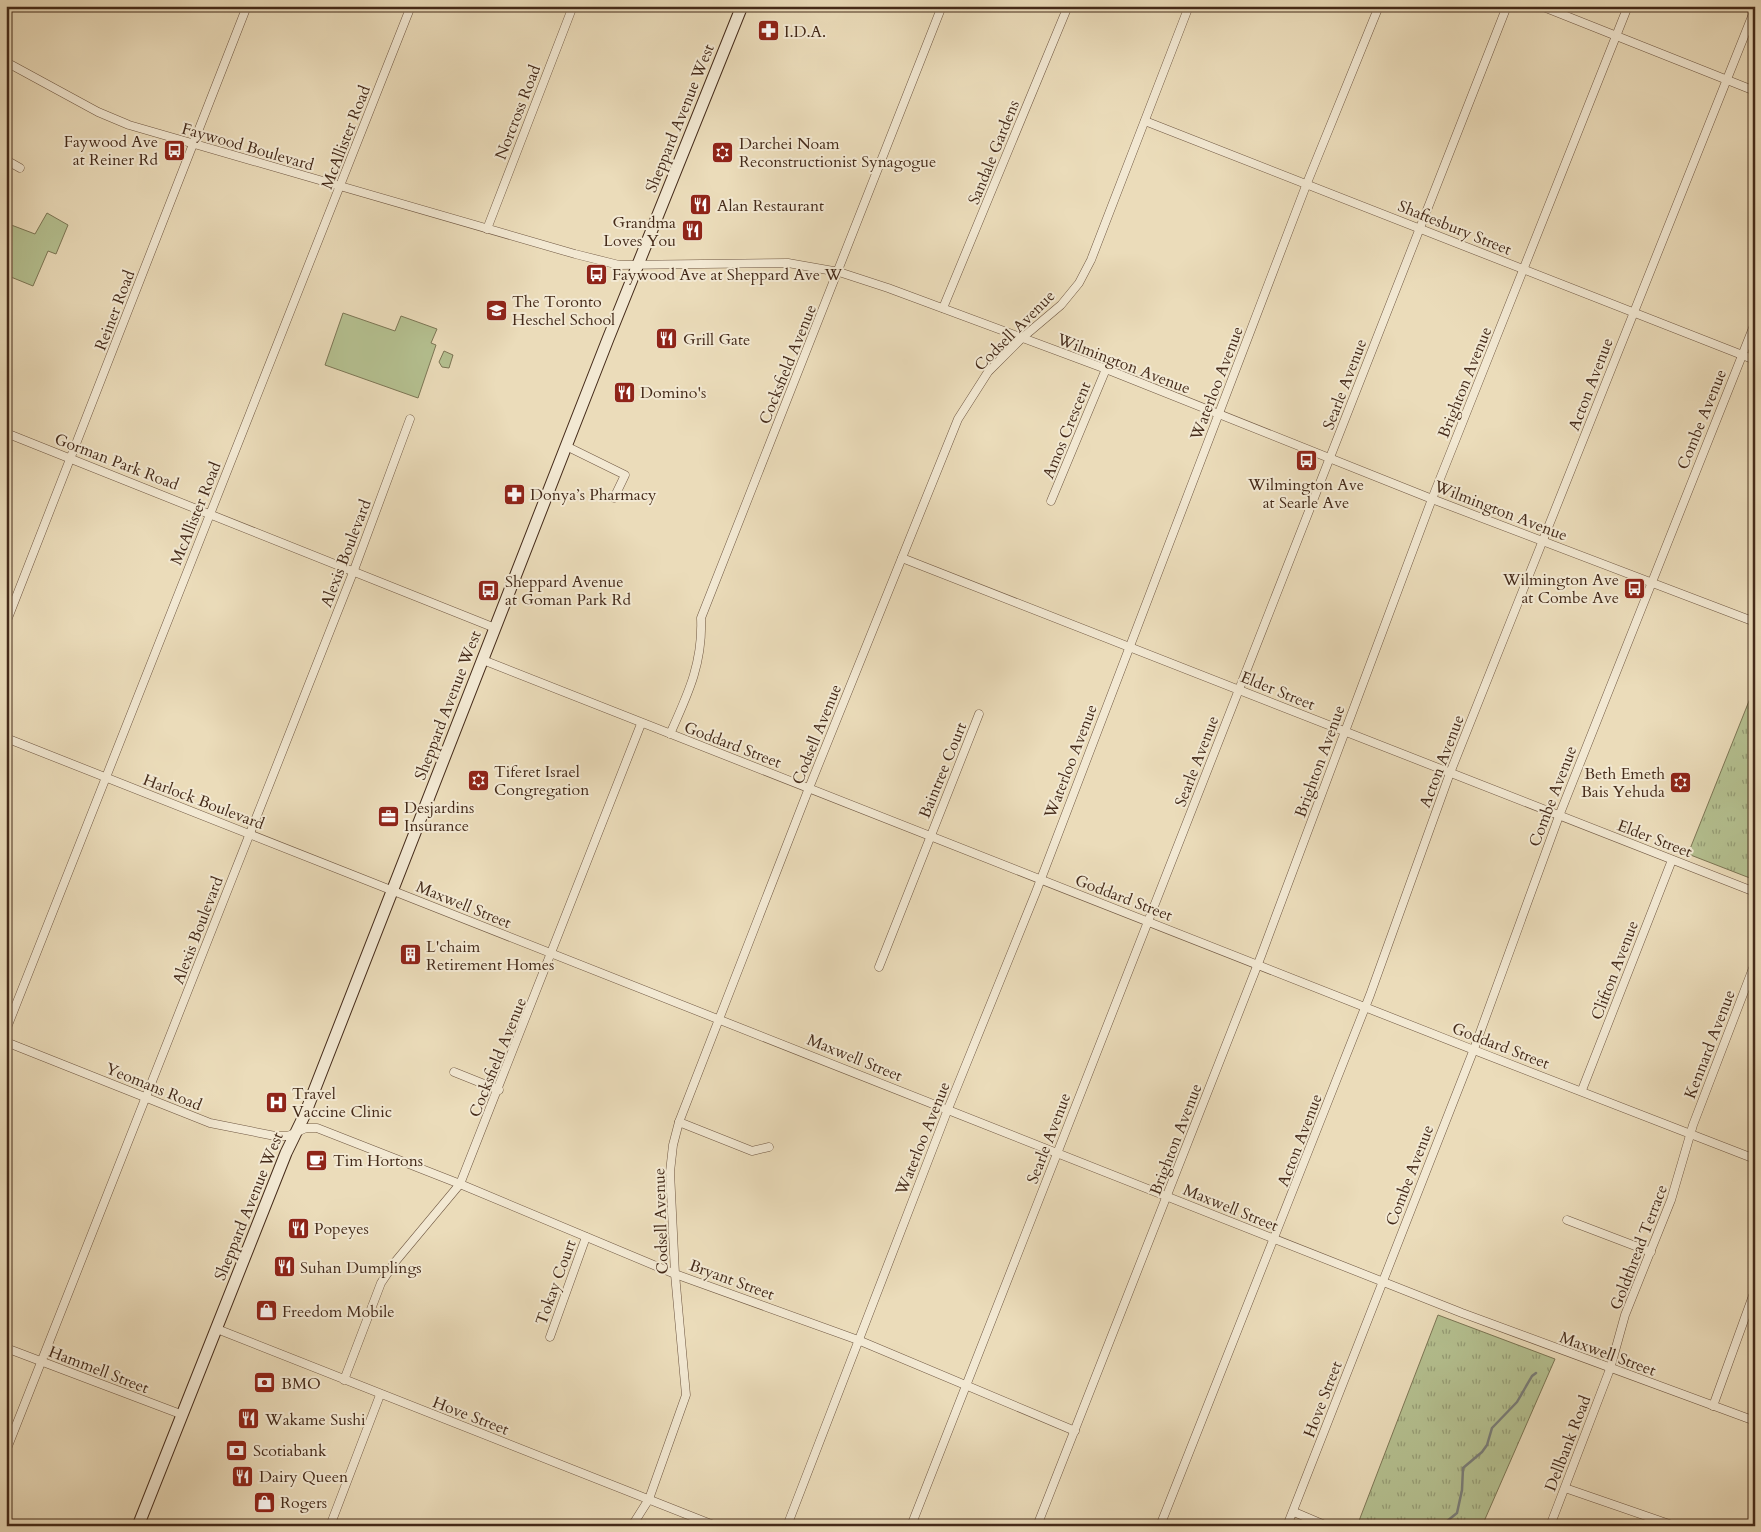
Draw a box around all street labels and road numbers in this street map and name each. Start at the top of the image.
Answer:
street label: Sheppard Avenue West [640,41,720,196]
street label: Norcross Road [490,61,546,163]
street label: McAllister Road [316,82,376,192]
street label: Sandale Gardens [963,97,1025,208]
street label: Faywood Boulevard [179,118,317,176]
street label: Shaftesbury Street [1395,195,1515,261]
street label: Reiner Road [90,267,141,354]
street label: Codsell Avenue [969,285,1060,376]
street label: Cocksfield Avenue [754,301,822,427]
street label: Waterloo Avenue [1185,323,1249,444]
street label: Brighton Avenue [1433,324,1497,441]
street label: Wilmington Avenue [1053,328,1194,400]
street label: Acton Avenue [1563,335,1619,434]
street label: Searle Avenue [1318,336,1372,433]
street label: Combe Avenue [1672,366,1732,473]
street label: Amos Crescent [1038,379,1096,482]
street label: Gorman Park Road [51,428,182,496]
street label: McAllister Road [165,458,227,568]
street label: Wilmington Avenue [1430,475,1571,547]
street label: Alexis Boulevard [315,496,377,610]
street label: Sheppard Avenue West [409,628,487,783]
street label: Elder Street [1237,666,1318,716]
street label: Codsell Avenue [787,681,847,788]
street label: Waterloo Avenue [1039,701,1103,822]
street label: Brighton Avenue [1289,702,1350,821]
street label: Acton Avenue [1414,712,1470,811]
street label: Searle Avenue [1170,713,1224,810]
street label: Goddard Street [681,716,784,774]
street label: Baintree Court [914,719,972,822]
street label: Combe Avenue [1524,743,1582,850]
street label: Harlock Boulevard [140,769,268,835]
street label: Elder Street [1614,815,1695,863]
street label: Goddard Street [1072,869,1175,927]
street label: Alexis Boulevard [167,873,229,987]
street label: Maxwell Street [413,876,515,934]
street label: Clifton Avenue [1586,918,1644,1023]
street label: Kennard Avenue [1679,987,1741,1102]
street label: Cocksfield Avenue [464,994,532,1120]
street label: Goddard Street [1449,1017,1552,1075]
street label: Maxwell Street [804,1029,906,1087]
street label: Yeomans Road [102,1058,206,1116]
street label: Waterloo Avenue [890,1078,956,1199]
street label: Brighton Avenue [1145,1080,1207,1198]
street label: Searle Avenue [1022,1090,1076,1187]
street label: Acton Avenue [1272,1091,1328,1190]
street label: Combe Avenue [1381,1122,1439,1229]
street label: Sheppard Avenue West [209,1129,289,1284]
street label: Codsell Avenue [648,1167,674,1274]
street label: Maxwell Street [1180,1179,1282,1237]
street label: Goldthread Terrace [1605,1181,1673,1313]
street label: Tokay Court [530,1237,582,1328]
street label: Bryant Street [686,1254,777,1305]
street label: Maxwell Street [1556,1326,1659,1382]
street label: Hammell Street [45,1341,152,1399]
street label: Hove Street [1298,1358,1348,1441]
street label: Hove Street [429,1391,512,1441]
street label: Dellbank Road [1540,1392,1596,1494]

